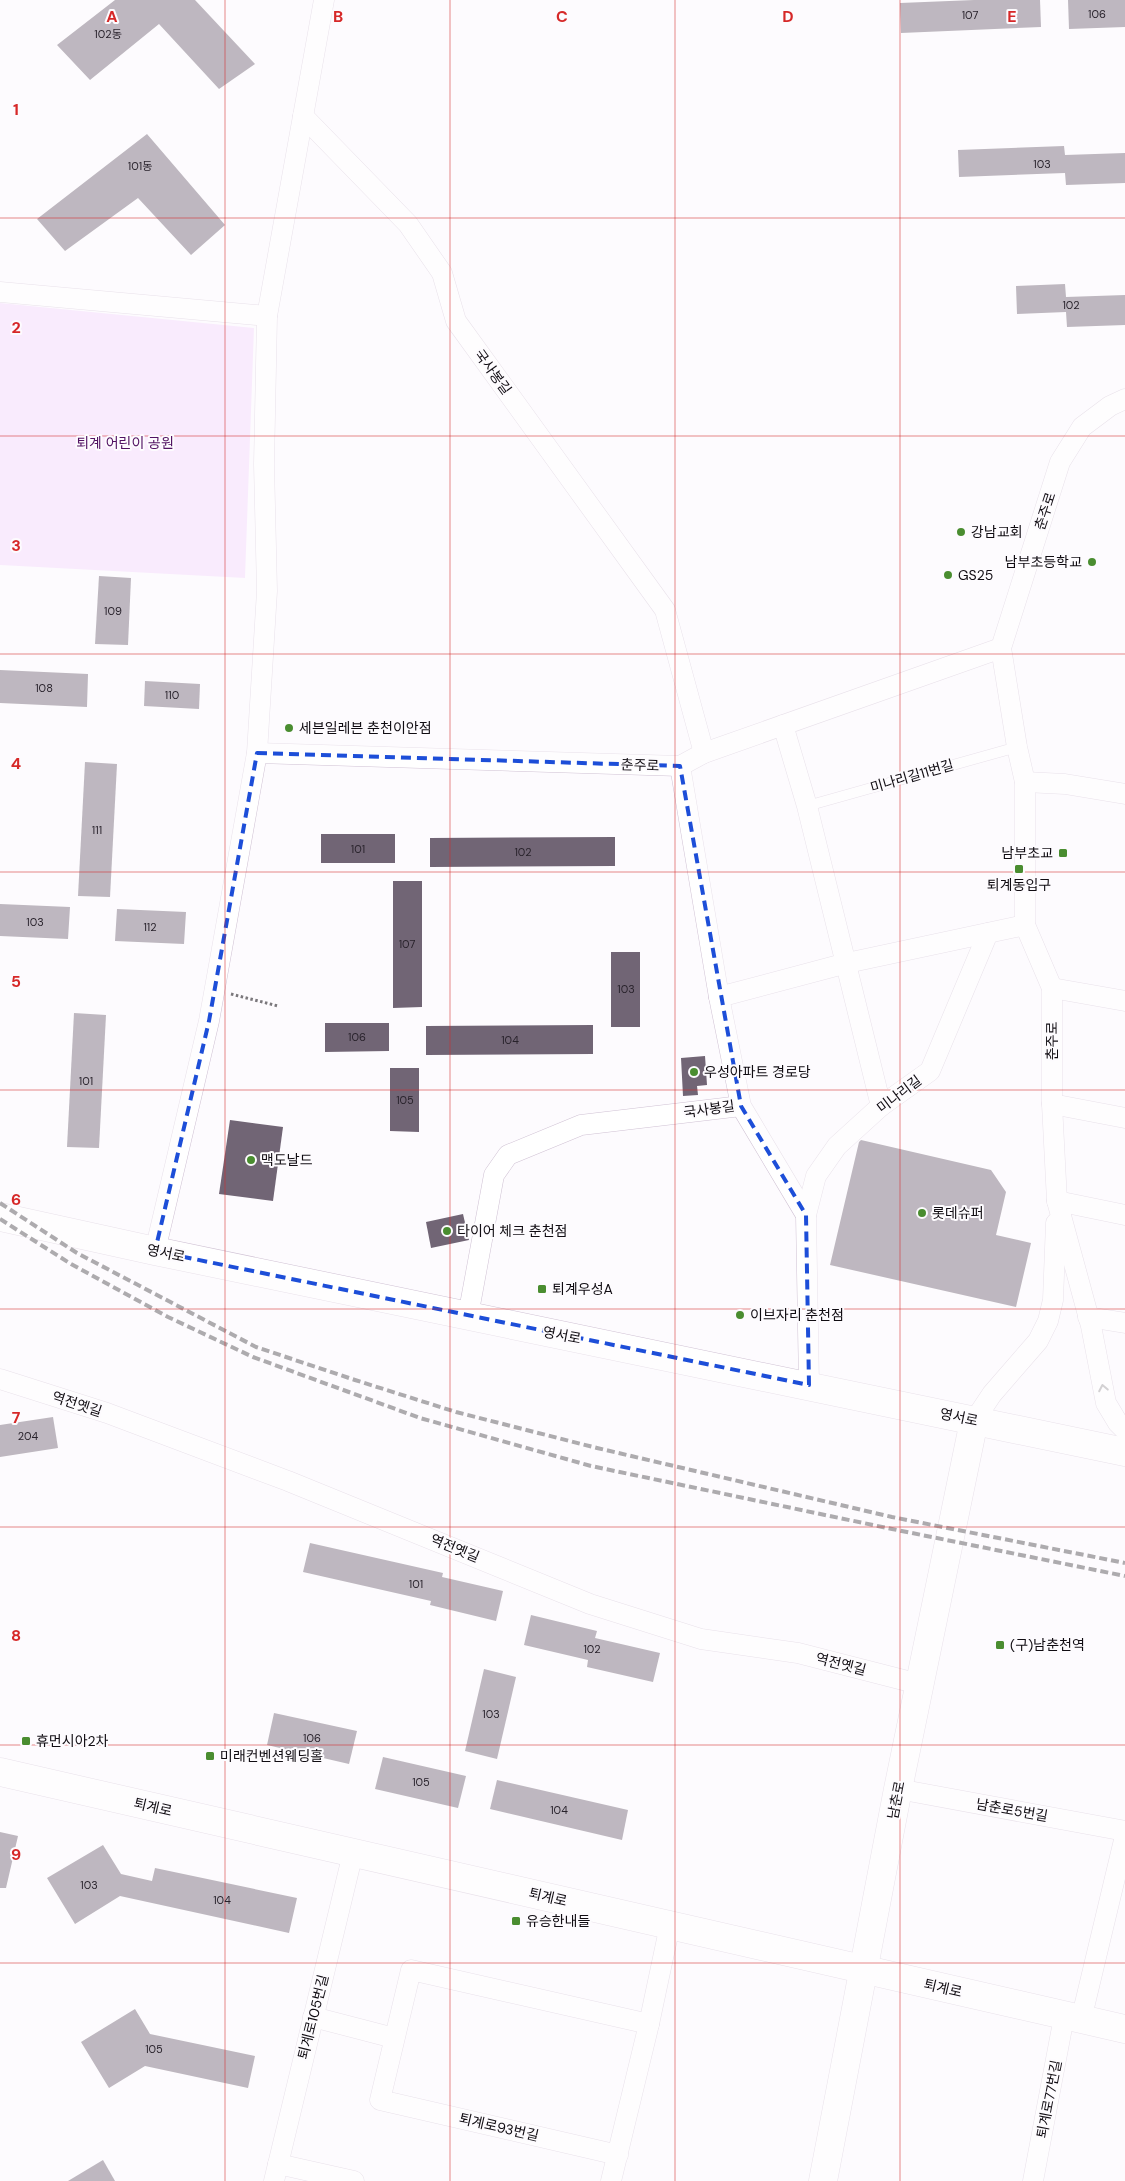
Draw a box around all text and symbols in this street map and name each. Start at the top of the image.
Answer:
text: A [106,6,118,27]
text: B [333,6,343,27]
text: C [556,6,568,27]
text: D [782,6,794,27]
text: E [1007,6,1017,27]
house number: 106 [1088,7,1106,21]
house number: 107 [962,8,978,22]
house number: 102동 [94,27,122,41]
text: 1 [13,99,19,120]
house number: 103 [1033,157,1051,171]
house number: 101동 [128,159,152,173]
house number: 102 [1062,298,1080,312]
text: 2 [11,317,21,338]
street label: 국사봉길 [471,346,515,398]
park label: 퇴계 어린이 공원 [76,434,174,452]
street label: 춘주로 [1030,490,1060,532]
place label: 강남교회 [971,523,1023,541]
marker: 강남교회 [955,526,967,538]
text: 3 [11,535,21,556]
place label: 남부초등학교 [1005,553,1082,571]
marker: 남부초등학교 [1086,556,1098,568]
place label: GS25 [958,566,993,584]
marker: GS25 [942,569,954,581]
house number: 109 [104,604,122,618]
house number: 108 [35,681,53,695]
house number: 110 [165,688,179,702]
place label: 세븐일레븐 춘천이안점 [299,719,432,737]
marker: 세븐일레븐 춘천이안점 [283,722,295,734]
text: 4 [11,753,21,774]
street label: 춘주로 [620,755,660,775]
street label: 미나리길11번길 [868,755,956,797]
house number: 111 [92,823,102,837]
house number: 101 [351,842,365,856]
place label: 남부초교 [1001,844,1053,862]
house number: 102 [514,845,532,859]
marker: 남부초교 [1057,847,1069,859]
marker: 퇴계동입구 [1013,863,1025,875]
place label: 퇴계동입구 [987,876,1051,894]
house number: 103 [26,915,44,929]
house number: 112 [143,920,157,934]
house number: 107 [399,937,415,951]
text: 5 [11,971,21,992]
house number: 103 [617,982,635,996]
street label: 춘주로 [1043,1022,1061,1060]
house number: 106 [348,1030,366,1044]
house number: 104 [501,1033,519,1047]
place label: 우성아파트 경로당 [704,1063,811,1081]
marker: 우성아파트 경로당 [688,1066,700,1078]
street label: 미나리길 [873,1071,925,1117]
house number: 101 [79,1074,93,1088]
house number: 105 [396,1093,414,1107]
street label: 국사봉길 [682,1097,736,1121]
place label: 맥도날드 [261,1151,313,1169]
marker: 맥도날드 [245,1154,257,1166]
text: 6 [11,1189,21,1210]
place label: 롯데슈퍼 [932,1204,984,1222]
marker: 롯데슈퍼 [916,1207,928,1219]
place label: 타이어 체크 춘천점 [457,1222,568,1240]
marker: 타이어 체크 춘천점 [441,1225,453,1237]
street label: 영서로 [145,1240,187,1266]
place label: 퇴계우성A [552,1280,613,1298]
marker: 퇴계우성A [536,1283,548,1295]
place label: 이브자리 춘천점 [750,1306,844,1324]
marker: 이브자리 춘천점 [734,1309,746,1321]
street label: 영서로 [541,1322,583,1348]
one-way arrow [1099,1384,1109,1392]
street label: 역전옛길 [50,1387,104,1421]
street label: 영서로 [938,1404,980,1430]
text: 7 [12,1407,21,1428]
house number: 204 [18,1429,39,1443]
street label: 역전옛길 [428,1530,482,1566]
house number: 101 [409,1577,423,1591]
text: 8 [11,1625,21,1646]
place label: (구)남춘천역 [1010,1636,1085,1654]
marker: (구)남춘천역 [994,1639,1006,1651]
house number: 102 [583,1642,601,1656]
street label: 역전옛길 [814,1649,868,1679]
house number: 103 [482,1707,500,1721]
house number: 106 [303,1731,321,1745]
place label: 휴먼시아2차 [36,1732,109,1750]
marker: 휴먼시아2차 [20,1735,32,1747]
place label: 미래컨벤션웨딩홀 [220,1747,323,1765]
marker: 미래컨벤션웨딩홀 [204,1750,216,1762]
house number: 105 [412,1775,430,1789]
street label: 남춘로 [883,1779,909,1821]
street label: 퇴계로 [132,1794,174,1820]
street label: 남춘로5번길 [975,1795,1049,1825]
house number: 104 [550,1803,568,1817]
text: 9 [11,1844,21,1865]
house number: 103 [80,1878,98,1892]
street label: 퇴계로 [527,1884,569,1910]
house number: 104 [213,1893,231,1907]
place label: 유승한내들 [526,1912,591,1930]
marker: 유승한내들 [510,1915,522,1927]
street label: 퇴계로105번길 [294,1973,332,2061]
street label: 퇴계로 [922,1975,964,2001]
house number: 105 [145,2042,163,2056]
street label: 퇴계로77번길 [1033,2058,1065,2140]
street label: 퇴계로93번길 [457,2109,541,2145]

